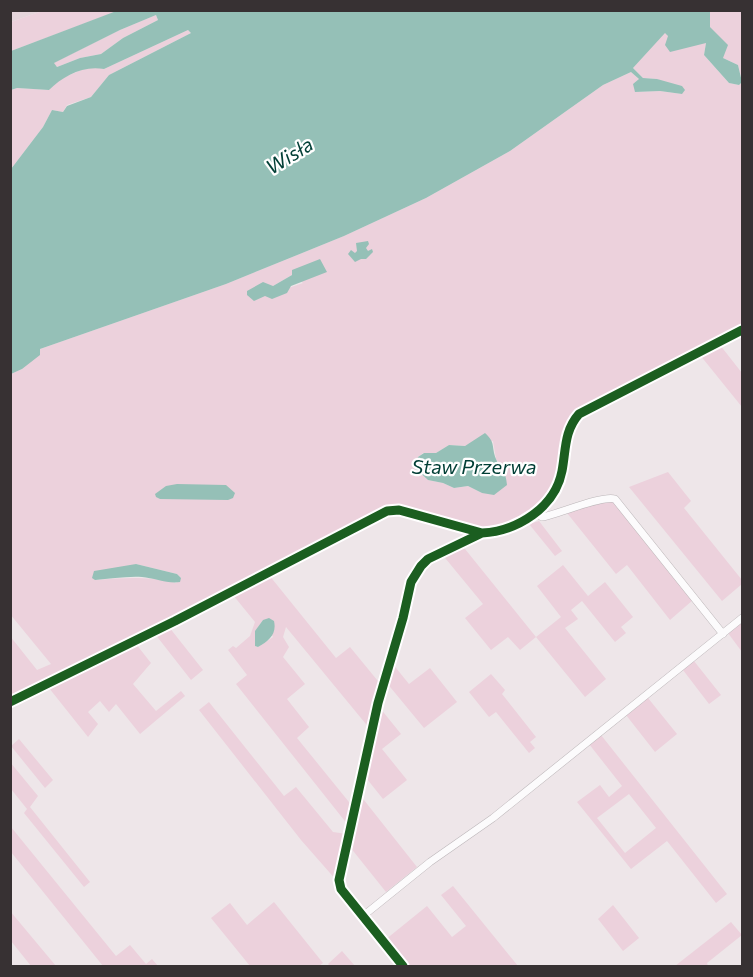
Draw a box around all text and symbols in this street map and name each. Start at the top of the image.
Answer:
water label: Wisła [261,131,317,179]
water label: Staw Przerwa [412,454,536,478]

